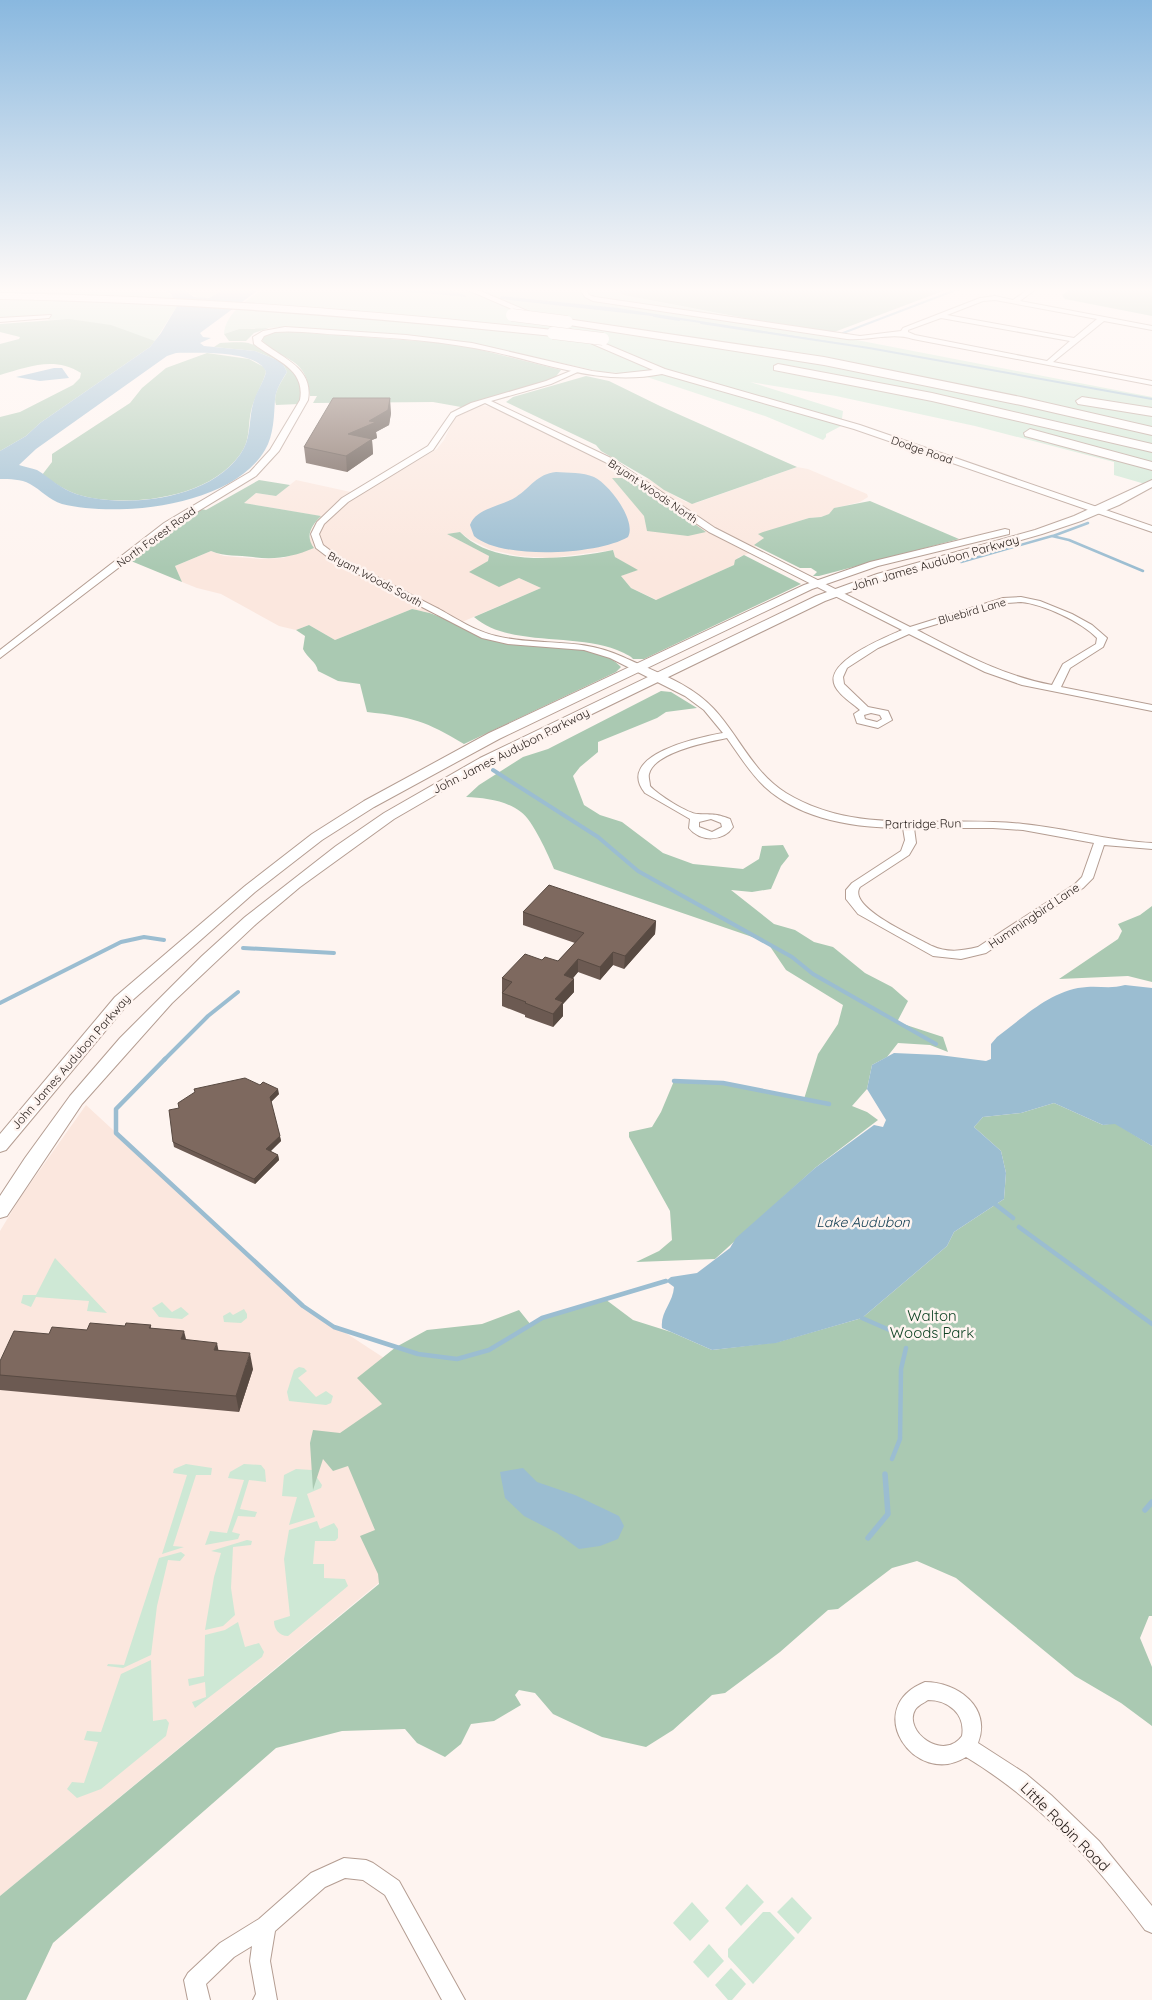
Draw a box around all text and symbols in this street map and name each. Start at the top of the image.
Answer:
street label: Dodge Road [889,433,955,467]
street label: Bryant Woods North [606,456,700,526]
street label: North Forest Road [114,504,198,570]
street label: John James Audubon Parkway [849,531,1021,594]
street label: Bryant Woods South [325,548,425,610]
street label: Bluebird Lane [936,595,1008,627]
street label: John James Audubon Parkway [430,704,592,797]
street label: Partridge Run [885,815,961,832]
street label: Hummingbird Lane [985,879,1082,952]
street label: John James Audubon Parkway [8,991,133,1132]
water label: Lake Audubon [816,1213,911,1231]
park label: Walton Woods Park [890,1306,974,1342]
street label: Little Robin Road [1017,1778,1114,1875]

